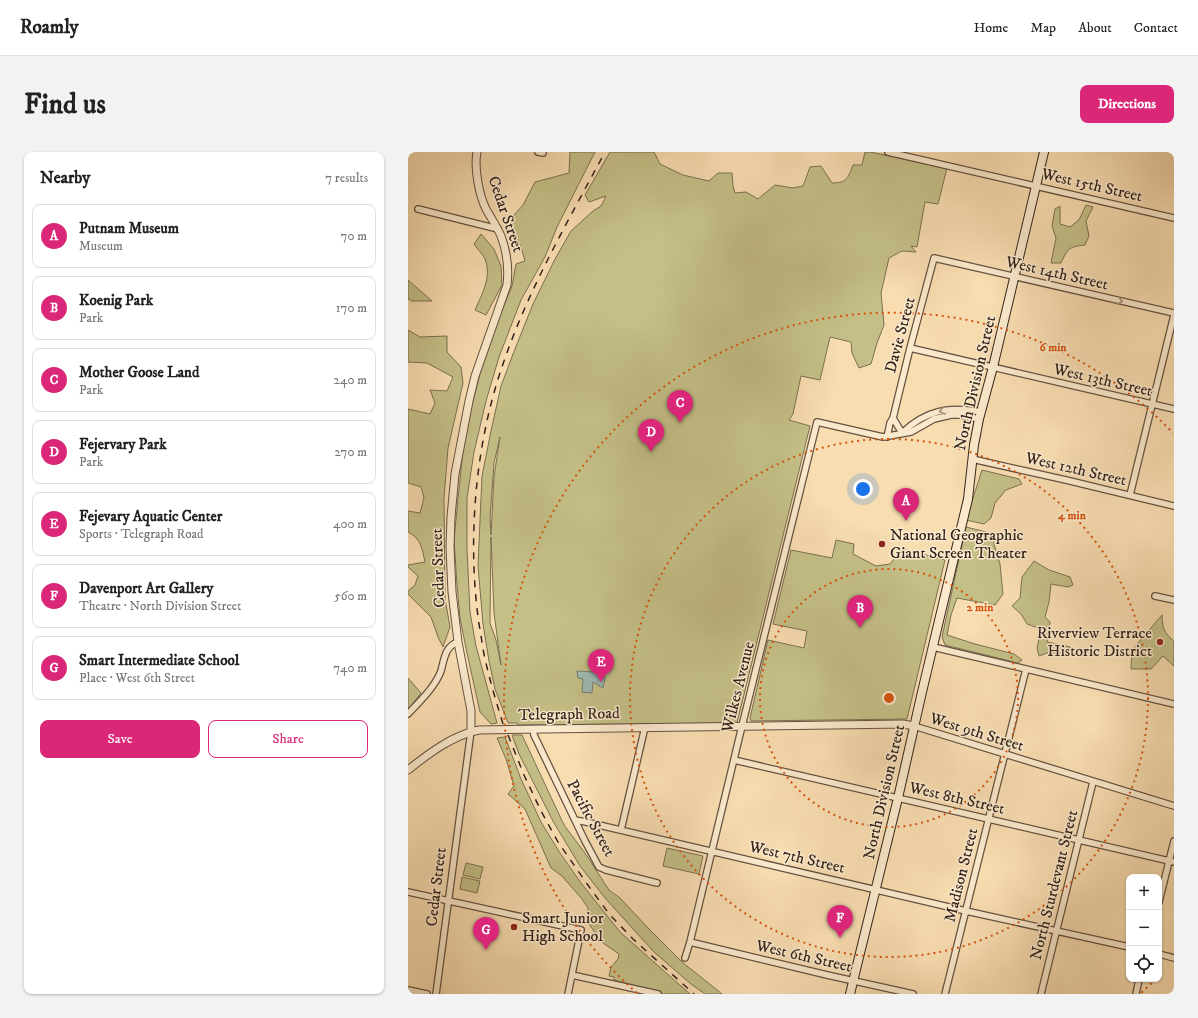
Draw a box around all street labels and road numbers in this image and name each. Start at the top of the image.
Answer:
street label: West 15th Street [1039,163,1144,206]
street label: Cedar Street [484,173,528,255]
street label: West 14th Street [1003,251,1110,294]
street label: Davie Street [880,295,920,375]
street label: North Division Street [950,314,1000,452]
street label: West 13th Street [1051,359,1154,401]
street label: West 12th Street [1023,447,1128,490]
street label: Cedar Street [427,528,449,608]
street label: Wilkes Avenue [717,639,759,735]
street label: Telegraph Road [518,703,620,725]
street label: West 9th Street [927,708,1026,756]
street label: North Division Street [859,723,909,861]
street label: Pacific Street [562,776,620,860]
street label: West 8th Street [906,777,1007,819]
street label: North Sturdevant Street [1026,808,1082,962]
street label: Madison Street [940,826,982,924]
street label: West 7th Street [746,836,847,878]
street label: Cedar Street [421,846,451,928]
street label: West 6th Street [753,935,854,977]

